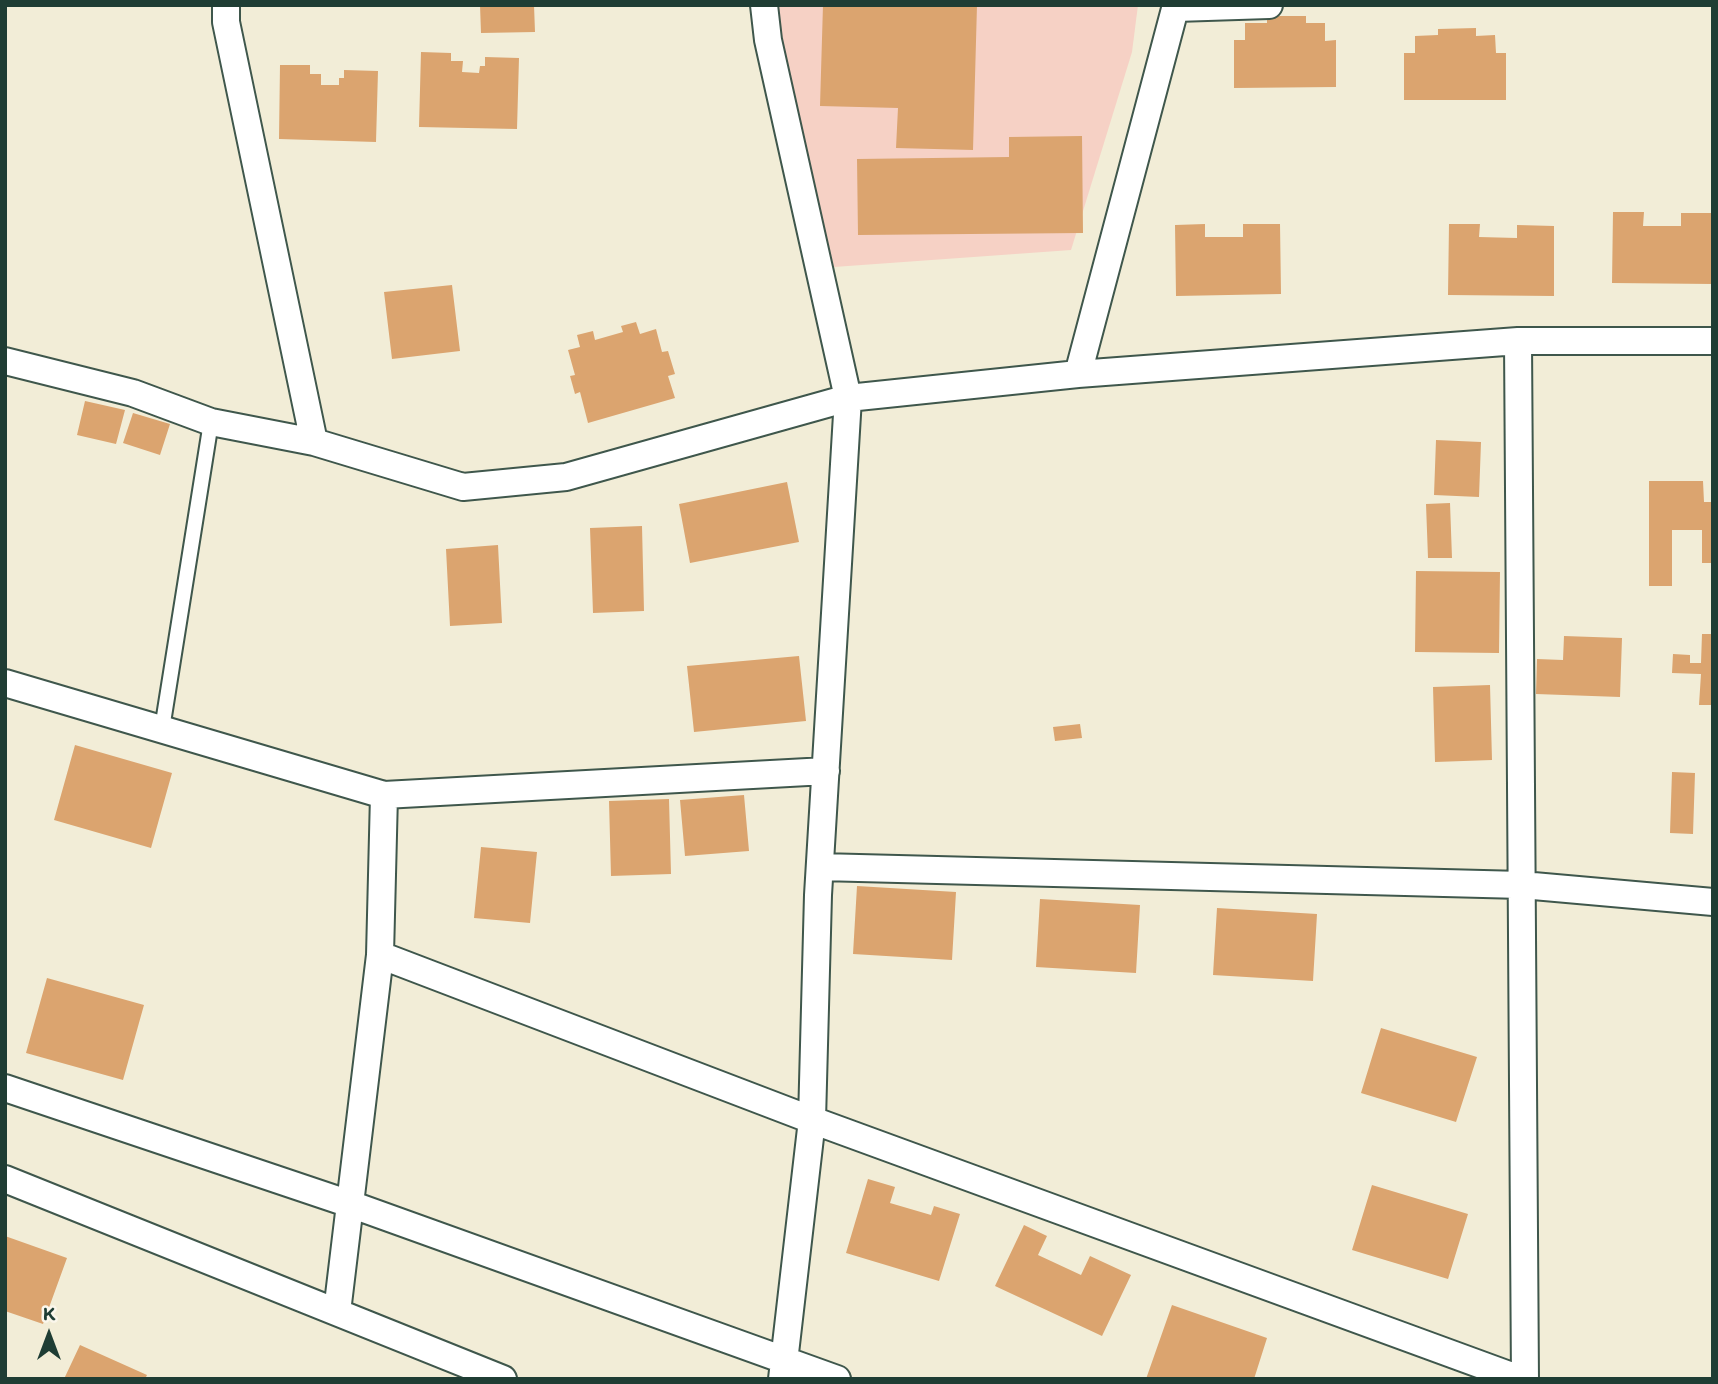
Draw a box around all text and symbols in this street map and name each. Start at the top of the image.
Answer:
north arrow [14,1300,84,1370]
text: K [43,1302,55,1325]

